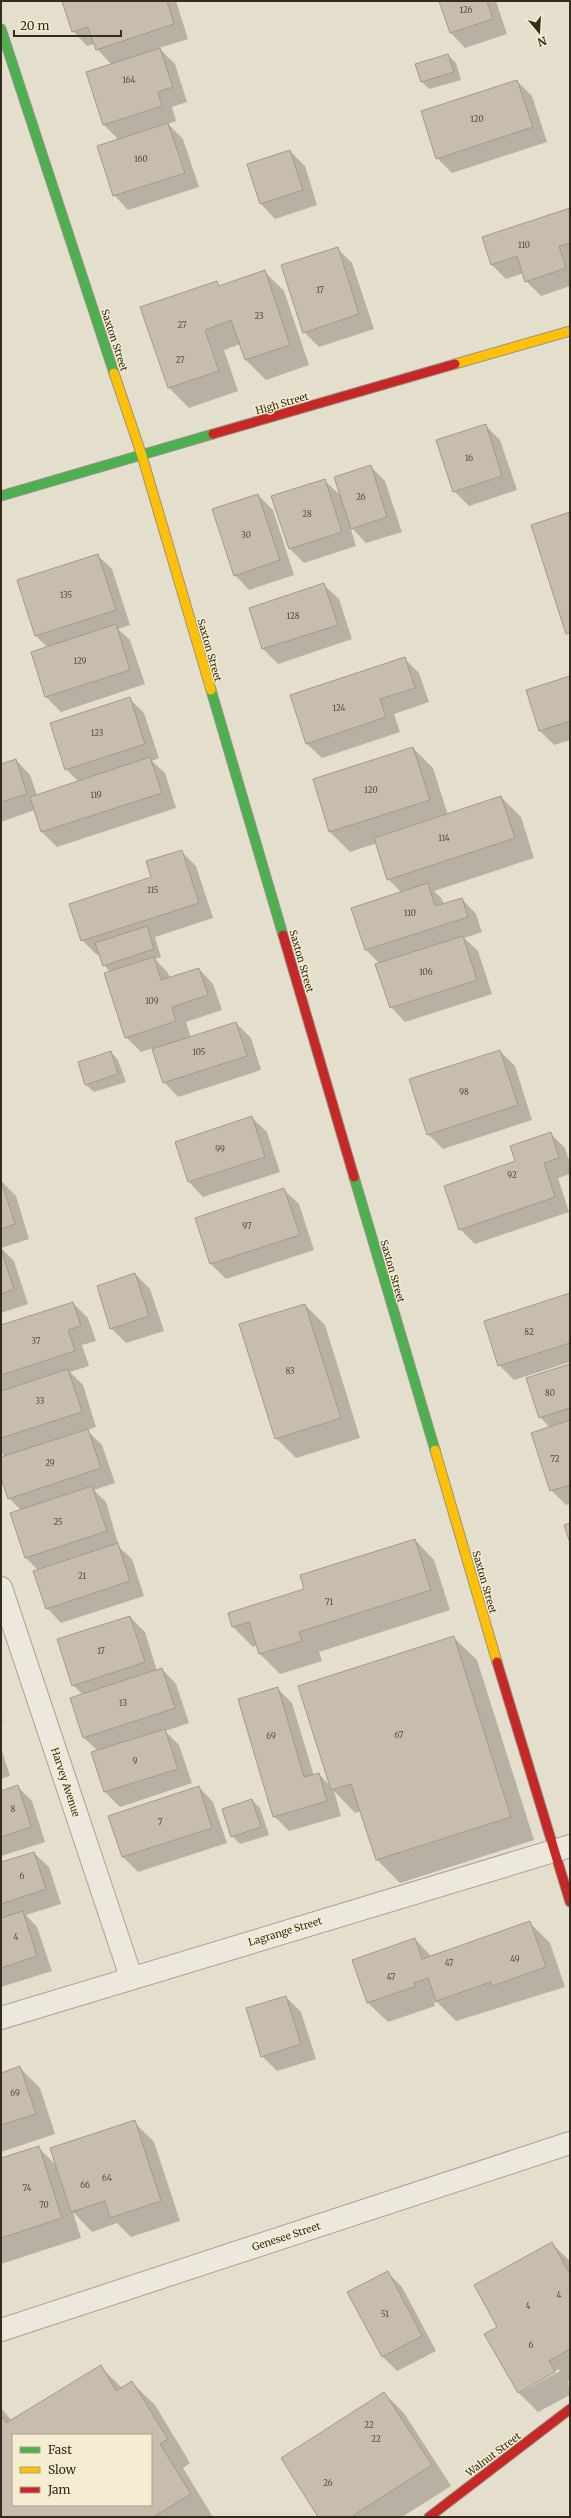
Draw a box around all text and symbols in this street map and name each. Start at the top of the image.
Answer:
house number: 126 [460,5,473,15]
scale bar [14,12,121,38]
north arrow [519,12,559,52]
text: 20 m [20,18,49,33]
text: N [536,34,548,50]
house number: 164 [122,75,136,85]
house number: 120 [470,114,484,124]
house number: 160 [134,154,148,164]
house number: 110 [518,240,530,250]
house number: 17 [316,285,324,295]
street label: Saxton Street [98,307,131,373]
house number: 23 [254,311,264,321]
house number: 27 [177,320,187,330]
house number: 27 [175,355,185,365]
street label: High Street [254,390,310,417]
house number: 16 [465,453,473,463]
house number: 26 [356,492,366,502]
house number: 28 [302,509,312,519]
house number: 30 [241,530,251,540]
house number: 135 [60,590,72,600]
house number: 128 [287,611,300,621]
street label: Saxton Street [194,617,225,683]
house number: 129 [74,656,87,666]
house number: 124 [333,703,346,713]
house number: 123 [91,728,104,738]
house number: 120 [364,785,378,795]
house number: 119 [90,790,102,800]
house number: 114 [438,833,450,843]
house number: 115 [147,885,159,895]
house number: 110 [404,908,416,918]
street label: Saxton Street [286,928,317,994]
house number: 106 [419,967,433,977]
house number: 109 [145,996,159,1006]
house number: 105 [193,1047,206,1057]
house number: 98 [459,1087,469,1097]
house number: 99 [215,1144,225,1154]
house number: 92 [507,1170,517,1180]
house number: 97 [242,1221,252,1231]
street label: Saxton Street [377,1238,408,1304]
house number: 82 [524,1327,534,1337]
house number: 37 [32,1336,41,1346]
house number: 83 [285,1366,295,1376]
house number: 80 [545,1388,555,1398]
house number: 33 [36,1396,45,1406]
house number: 72 [550,1454,560,1464]
house number: 29 [45,1458,55,1468]
house number: 25 [53,1517,63,1527]
street label: Saxton Street [469,1549,500,1615]
house number: 21 [78,1571,86,1581]
house number: 71 [325,1597,333,1607]
house number: 17 [97,1646,105,1656]
house number: 13 [119,1698,127,1708]
house number: 67 [395,1730,404,1740]
house number: 69 [266,1731,276,1741]
street label: Harvey Avenue [48,1746,83,1818]
house number: 9 [133,1756,138,1766]
house number: 8 [11,1804,16,1814]
house number: 7 [158,1817,163,1827]
house number: 6 [20,1871,25,1881]
street label: Lagrange Street [247,1914,324,1949]
house number: 4 [14,1932,19,1942]
house number: 49 [510,1954,520,1964]
house number: 47 [445,1958,454,1968]
house number: 47 [387,1972,396,1982]
house number: 69 [10,2088,20,2098]
house number: 64 [102,2173,112,2183]
house number: 66 [80,2180,90,2190]
house number: 74 [23,2183,31,2193]
house number: 70 [39,2200,49,2210]
street label: Genesee Street [250,2219,322,2254]
house number: 4 [557,2290,562,2300]
house number: 4 [526,2301,531,2311]
house number: 51 [381,2309,389,2319]
house number: 6 [529,2340,534,2350]
house number: 22 [364,2420,374,2430]
street label: Walnut Street [462,2429,523,2480]
legend [12,2434,152,2506]
house number: 22 [371,2434,381,2444]
text: Fast [48,2442,72,2457]
text: Slow [48,2462,77,2477]
house number: 26 [323,2478,333,2488]
text: Jam [47,2482,71,2497]

